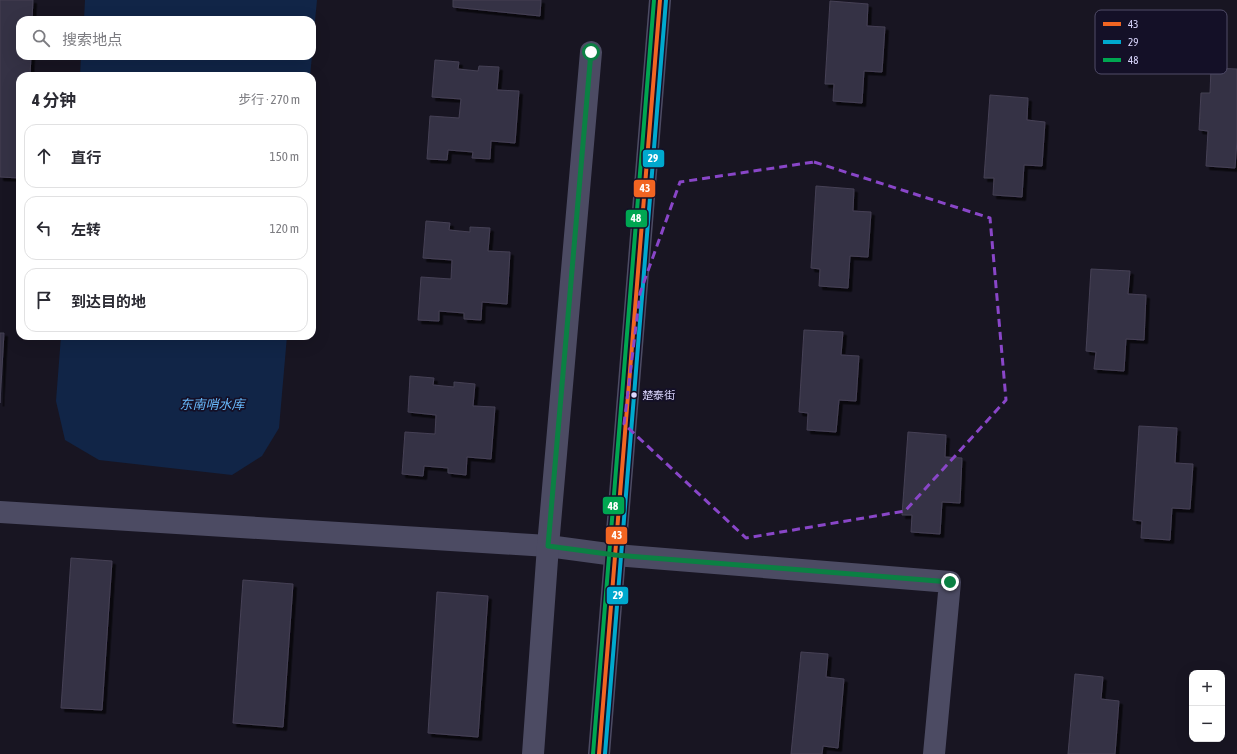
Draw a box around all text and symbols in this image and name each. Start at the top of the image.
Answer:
legend [1095,10,1227,74]
search box [16,16,316,60]
text: 43 [1128,18,1138,30]
icon: search [30,27,52,49]
text: 搜索地点 [62,31,122,48]
text: 29 [1128,36,1138,48]
route start [582,43,600,61]
text: 48 [1128,54,1138,66]
text: 4 分钟 [32,90,76,110]
text: 步行 · 270 m [238,92,300,107]
icon: ahead [33,145,55,167]
text: 直行 [71,149,101,166]
text: 150 m [270,149,299,164]
line badge: 29 [642,149,665,168]
text: 29 [648,152,658,164]
line badge: 43 [633,179,656,198]
text: 43 [639,182,650,194]
line badge: 48 [625,209,648,228]
text: 48 [630,212,641,224]
icon: left [33,217,55,239]
text: 左转 [71,221,101,238]
text: 120 m [270,221,299,236]
icon: arrive [33,289,55,311]
text: 到达目的地 [71,293,146,310]
place label: 楚泰街 [642,389,675,401]
marker: 楚泰街 [629,390,639,400]
water label: 东南哨水库 [179,397,246,412]
line badge: 48 [602,496,625,515]
text: 48 [607,500,618,512]
line badge: 43 [605,526,628,545]
text: 43 [611,529,622,541]
route end [941,573,959,591]
line badge: 29 [606,586,629,605]
text: 29 [613,589,623,601]
map controls [1189,670,1225,742]
button: + [1189,670,1225,706]
button: − [1189,706,1225,742]

